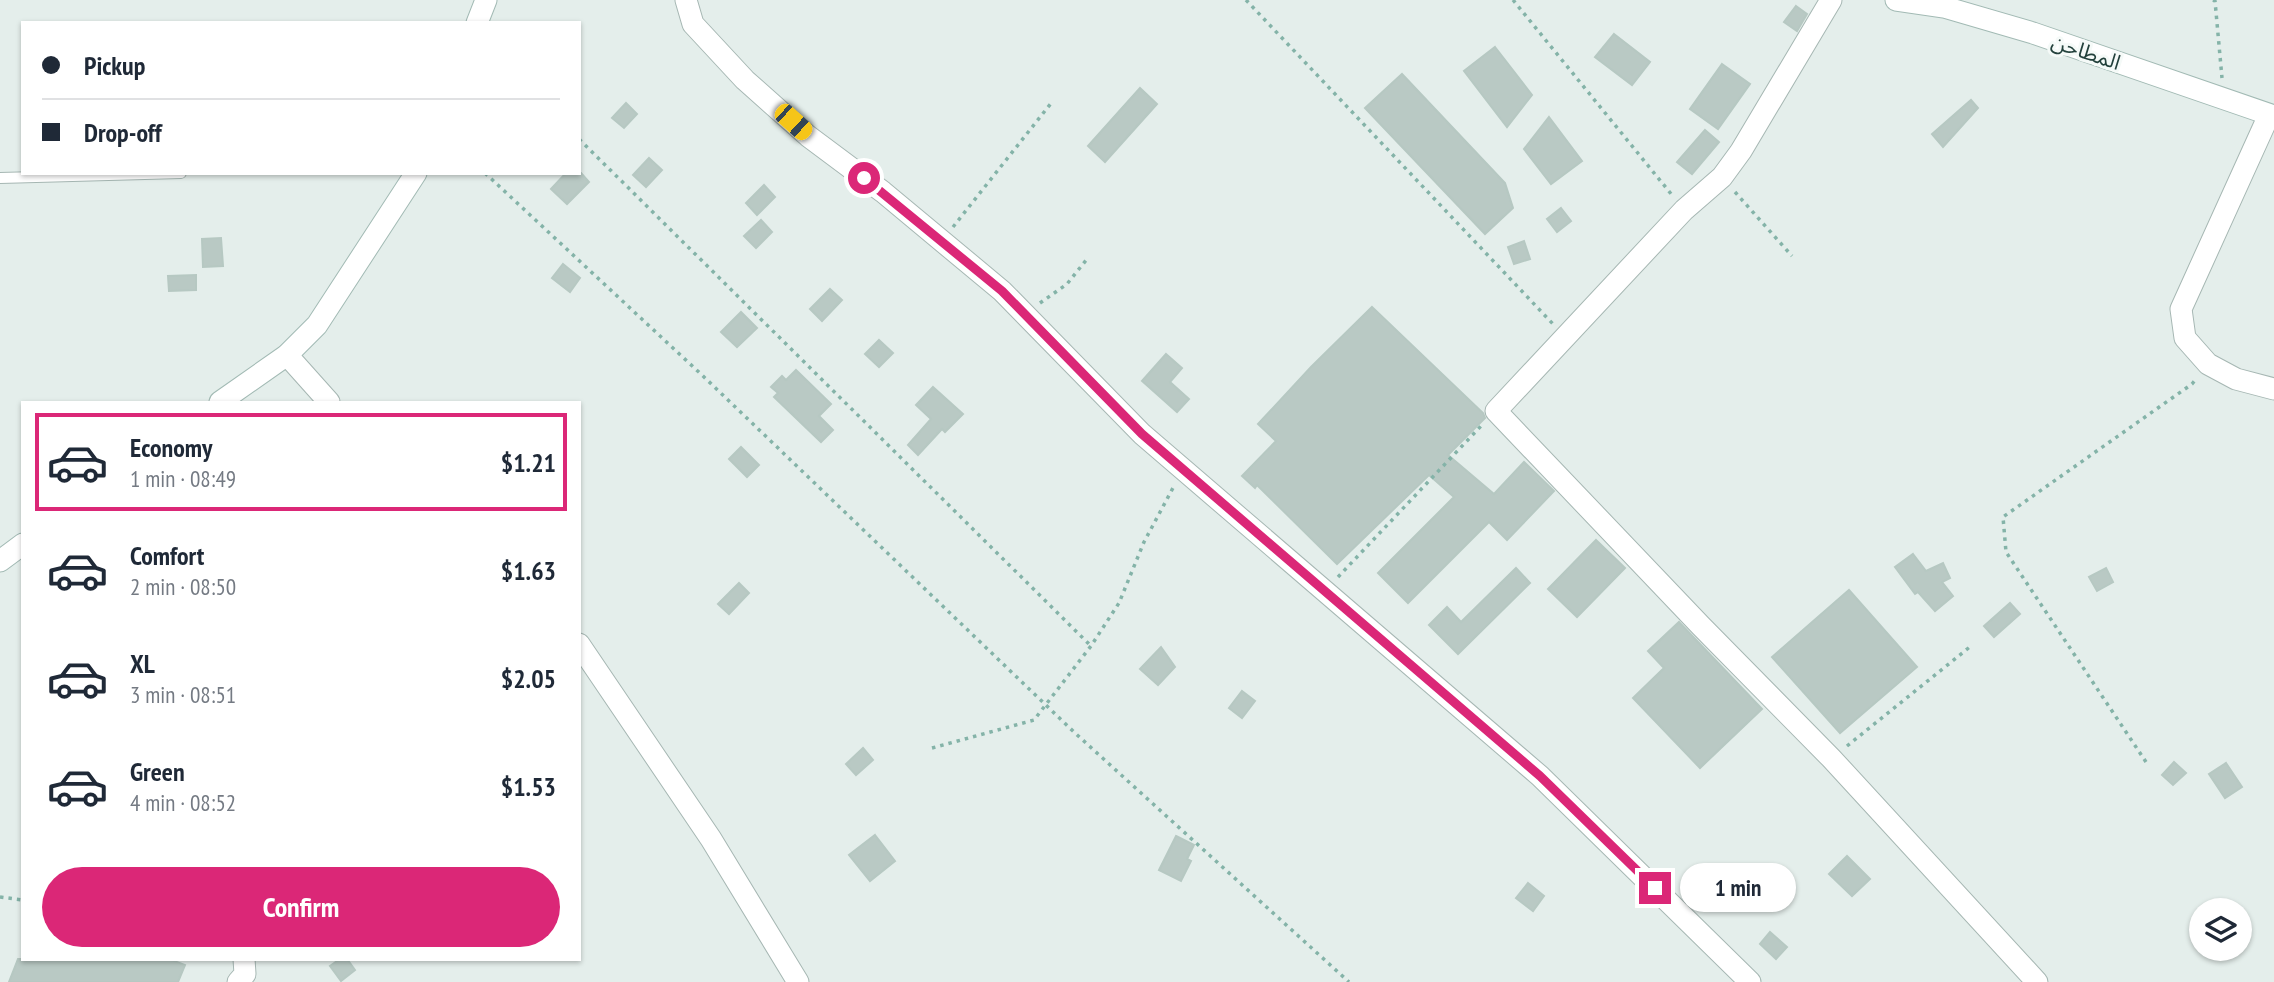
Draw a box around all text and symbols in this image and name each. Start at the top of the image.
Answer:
street label: المطاحن [2048,27,2124,76]
text: Pickup [84,49,145,82]
car [771,100,816,144]
text: Drop-off [84,116,162,149]
route start [848,162,880,194]
icon: car [46,431,109,494]
text: Economy [130,431,212,464]
text: $1.21 [501,446,556,479]
text: 1 min · 08:49 [130,464,236,493]
icon: car [46,539,109,602]
text: Comfort [130,539,204,572]
text: $1.63 [501,554,556,587]
text: 2 min · 08:50 [130,572,236,601]
icon: car [46,647,109,710]
text: XL [130,647,155,680]
text: $2.05 [501,662,556,695]
text: 3 min · 08:51 [130,680,236,709]
icon: car [46,755,109,818]
text: Green [130,755,185,788]
text: $1.53 [501,770,556,803]
text: 4 min · 08:52 [130,788,236,817]
callout: 1 min [1680,864,1795,912]
button: Confirm [42,867,560,947]
route end [1639,872,1671,904]
text: 1 min [1715,873,1761,902]
map controls [2189,898,2252,961]
button: layers [2189,898,2252,961]

